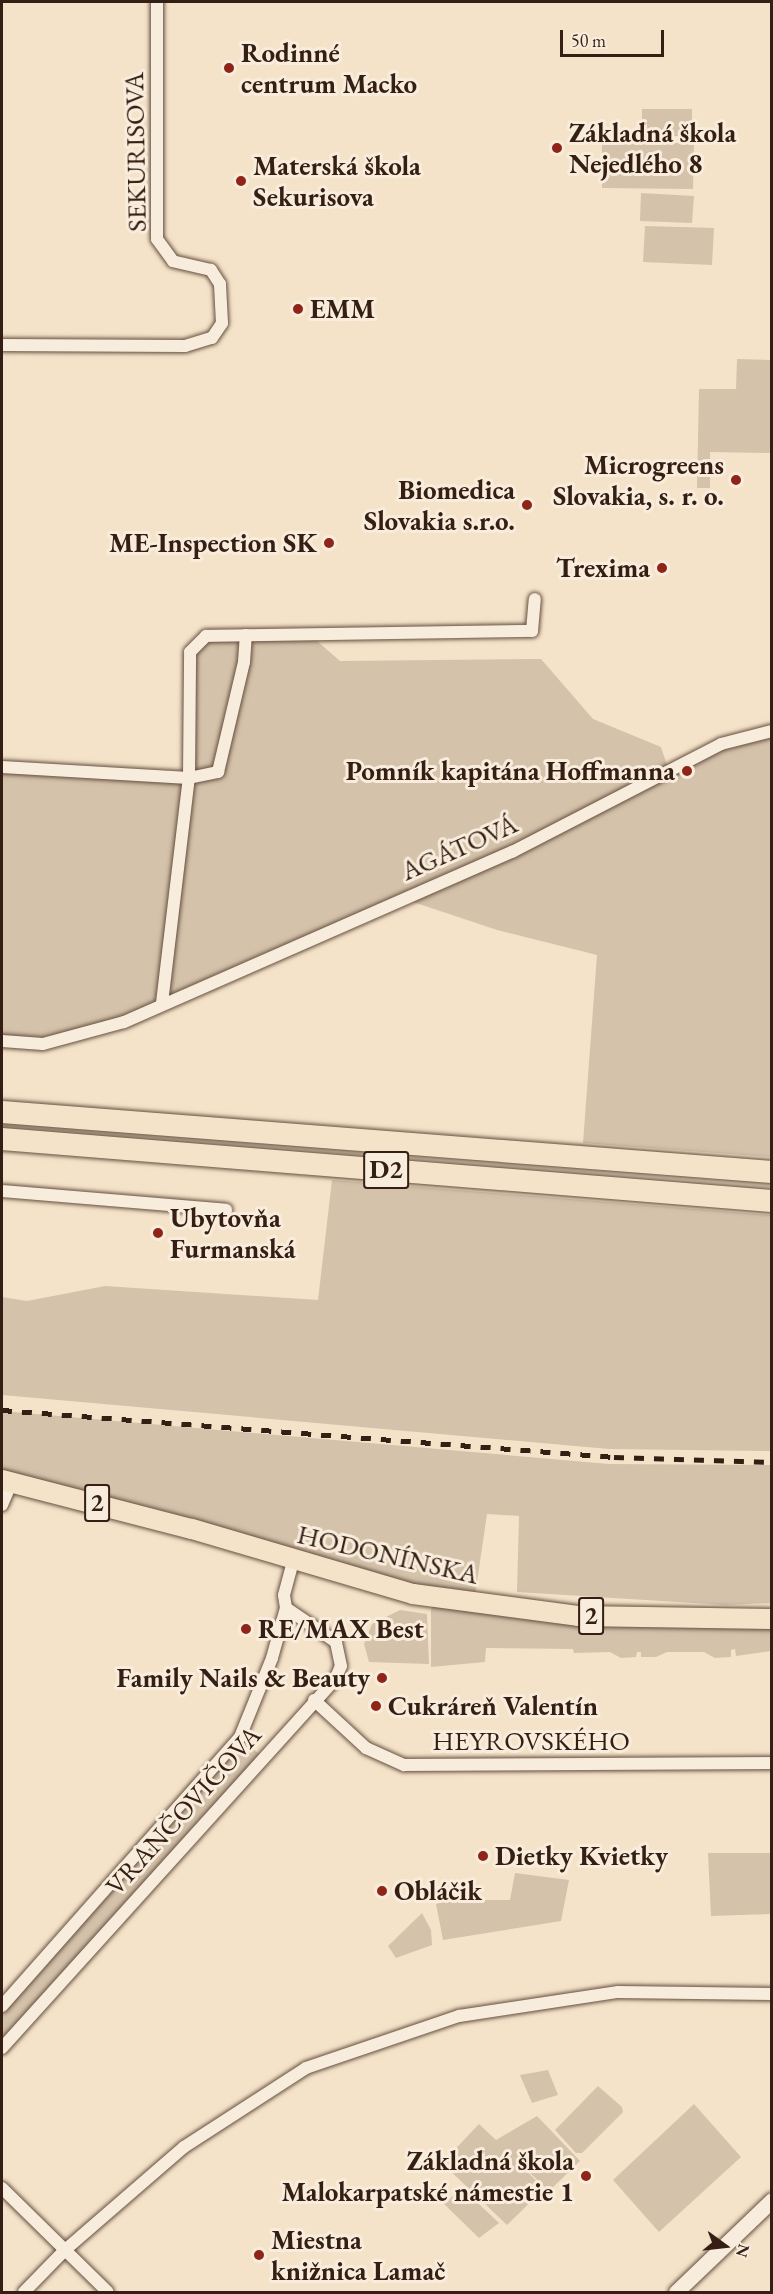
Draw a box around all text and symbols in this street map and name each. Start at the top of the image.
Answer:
scale bar [563,18,666,56]
text: 50 m [571,29,606,52]
place label: Rodinné centrum Macko [241,36,417,99]
marker: Rodinné centrum Macko [222,61,236,75]
street label: SEKURISOVA [117,72,153,232]
place label: Základná škola Nejedlého 8 [569,116,736,179]
marker: Základná škola Nejedlého 8 [550,141,564,155]
place label: Materská škola Sekurisova [253,149,421,212]
marker: Materská škola Sekurisova [234,174,248,188]
place label: EMM [310,293,375,325]
marker: EMM [291,302,305,316]
place label: Microgreens Slovakia, s. r. o. [553,448,724,511]
place label: Biomedica Slovakia s.r.o. [364,473,515,536]
marker: Microgreens Slovakia, s. r. o. [729,473,743,487]
marker: Biomedica Slovakia s.r.o. [520,498,534,512]
place label: ME-Inspection SK [109,527,317,559]
marker: ME-Inspection SK [322,536,336,550]
place label: Trexima [556,552,650,584]
marker: Trexima [655,561,669,575]
place label: Pomník kapitána Hoffmanna [346,755,675,787]
marker: Pomník kapitána Hoffmanna [680,764,694,778]
street label: AGÁTOVÁ [396,807,522,887]
road number: D2 [362,1147,410,1193]
place label: Ubytovňa Furmanská [170,1201,296,1264]
marker: Ubytovňa Furmanská [151,1226,165,1240]
road number: 2 [84,1480,110,1526]
street label: HODONÍNSKA [294,1517,482,1591]
road number: 2 [578,1593,604,1639]
place label: RE/MAX Best [258,1613,424,1645]
marker: RE/MAX Best [239,1622,253,1636]
place label: Family Nails & Beauty [117,1662,370,1694]
marker: Family Nails & Beauty [375,1671,389,1685]
place label: Cukráreň Valentín [388,1690,598,1722]
marker: Cukráreň Valentín [369,1699,383,1713]
street label: VRANČOVIČOVA [98,1719,268,1901]
street label: HEYROVSKÉHO [432,1725,630,1757]
place label: Dietky Kvietky [495,1840,668,1872]
marker: Dietky Kvietky [476,1849,490,1863]
place label: Obláčik [394,1875,482,1907]
marker: Obláčik [375,1884,389,1898]
place label: Základná škola Malokarpatské námestie 1 [282,2144,574,2207]
marker: Základná škola Malokarpatské námestie 1 [579,2169,593,2183]
north arrow [695,2216,755,2276]
place label: Miestna knižnica Lamač [271,2223,445,2286]
text: N [731,2242,755,2260]
marker: Miestna knižnica Lamač [252,2248,266,2262]

